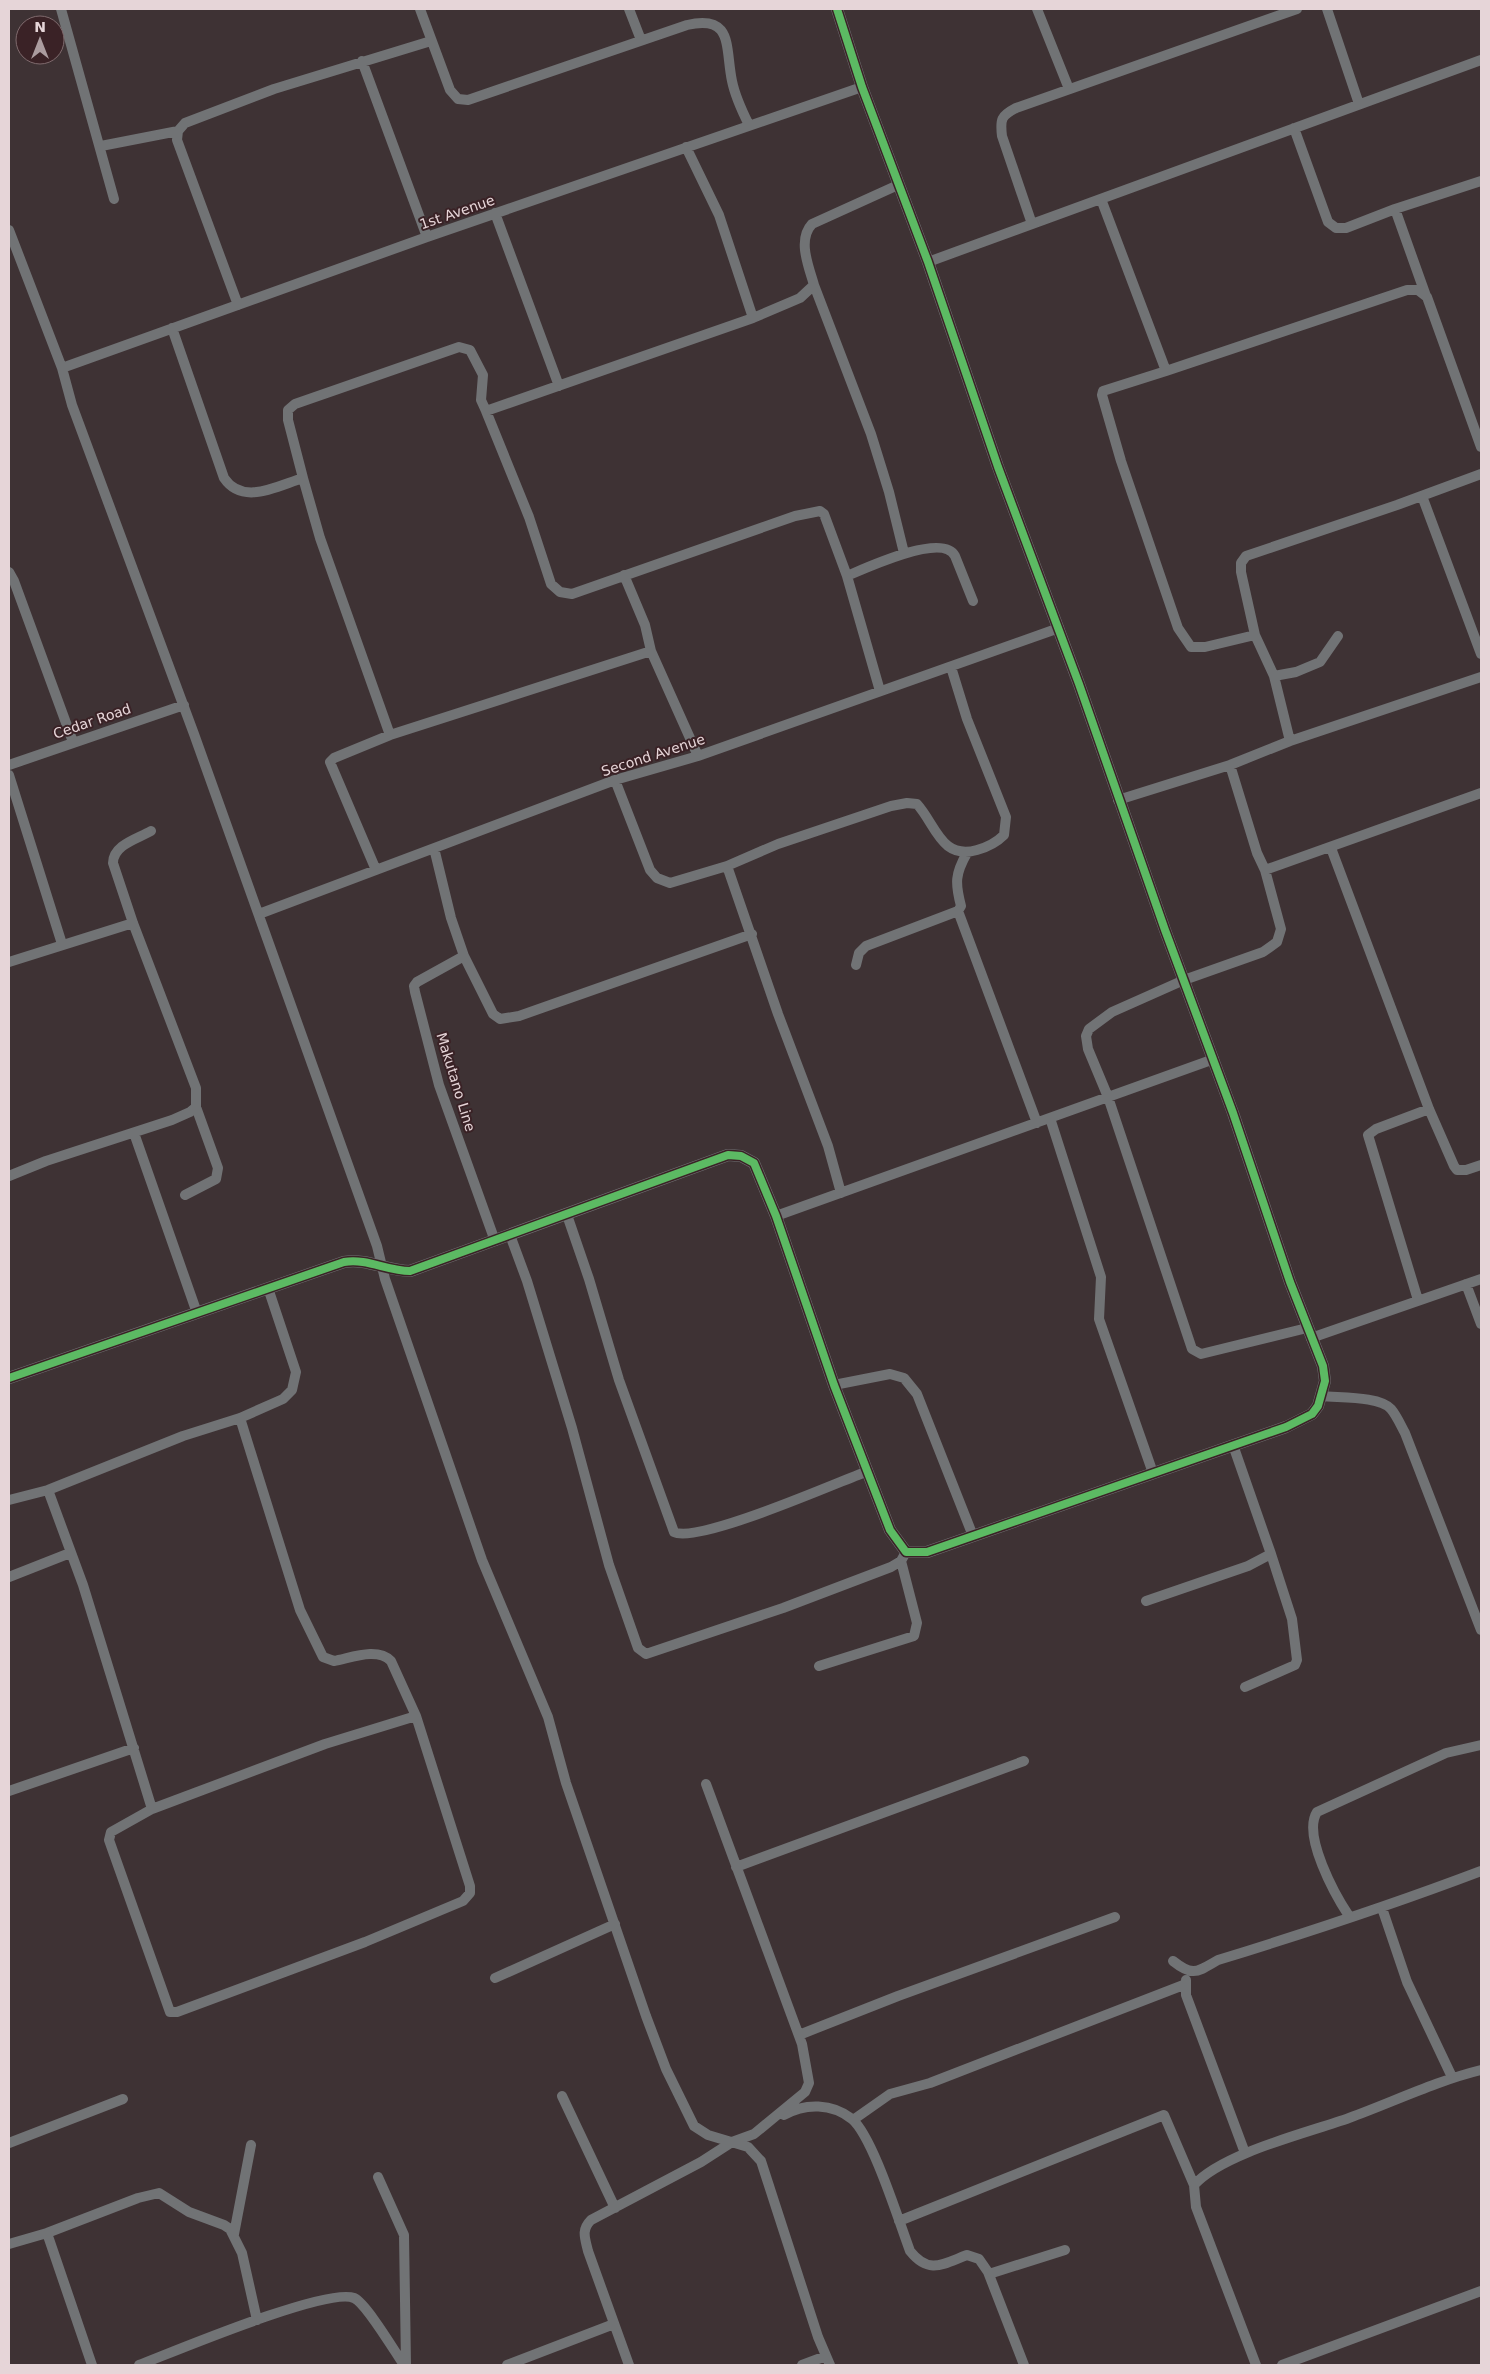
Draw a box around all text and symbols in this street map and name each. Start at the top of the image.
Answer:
north arrow [15,15,65,65]
text: N [34,19,46,35]
street label: 1st Avenue [417,192,497,232]
street label: Cedar Road [51,700,133,742]
street label: Second Avenue [599,731,707,779]
street label: Makutano Line [433,1031,479,1133]

